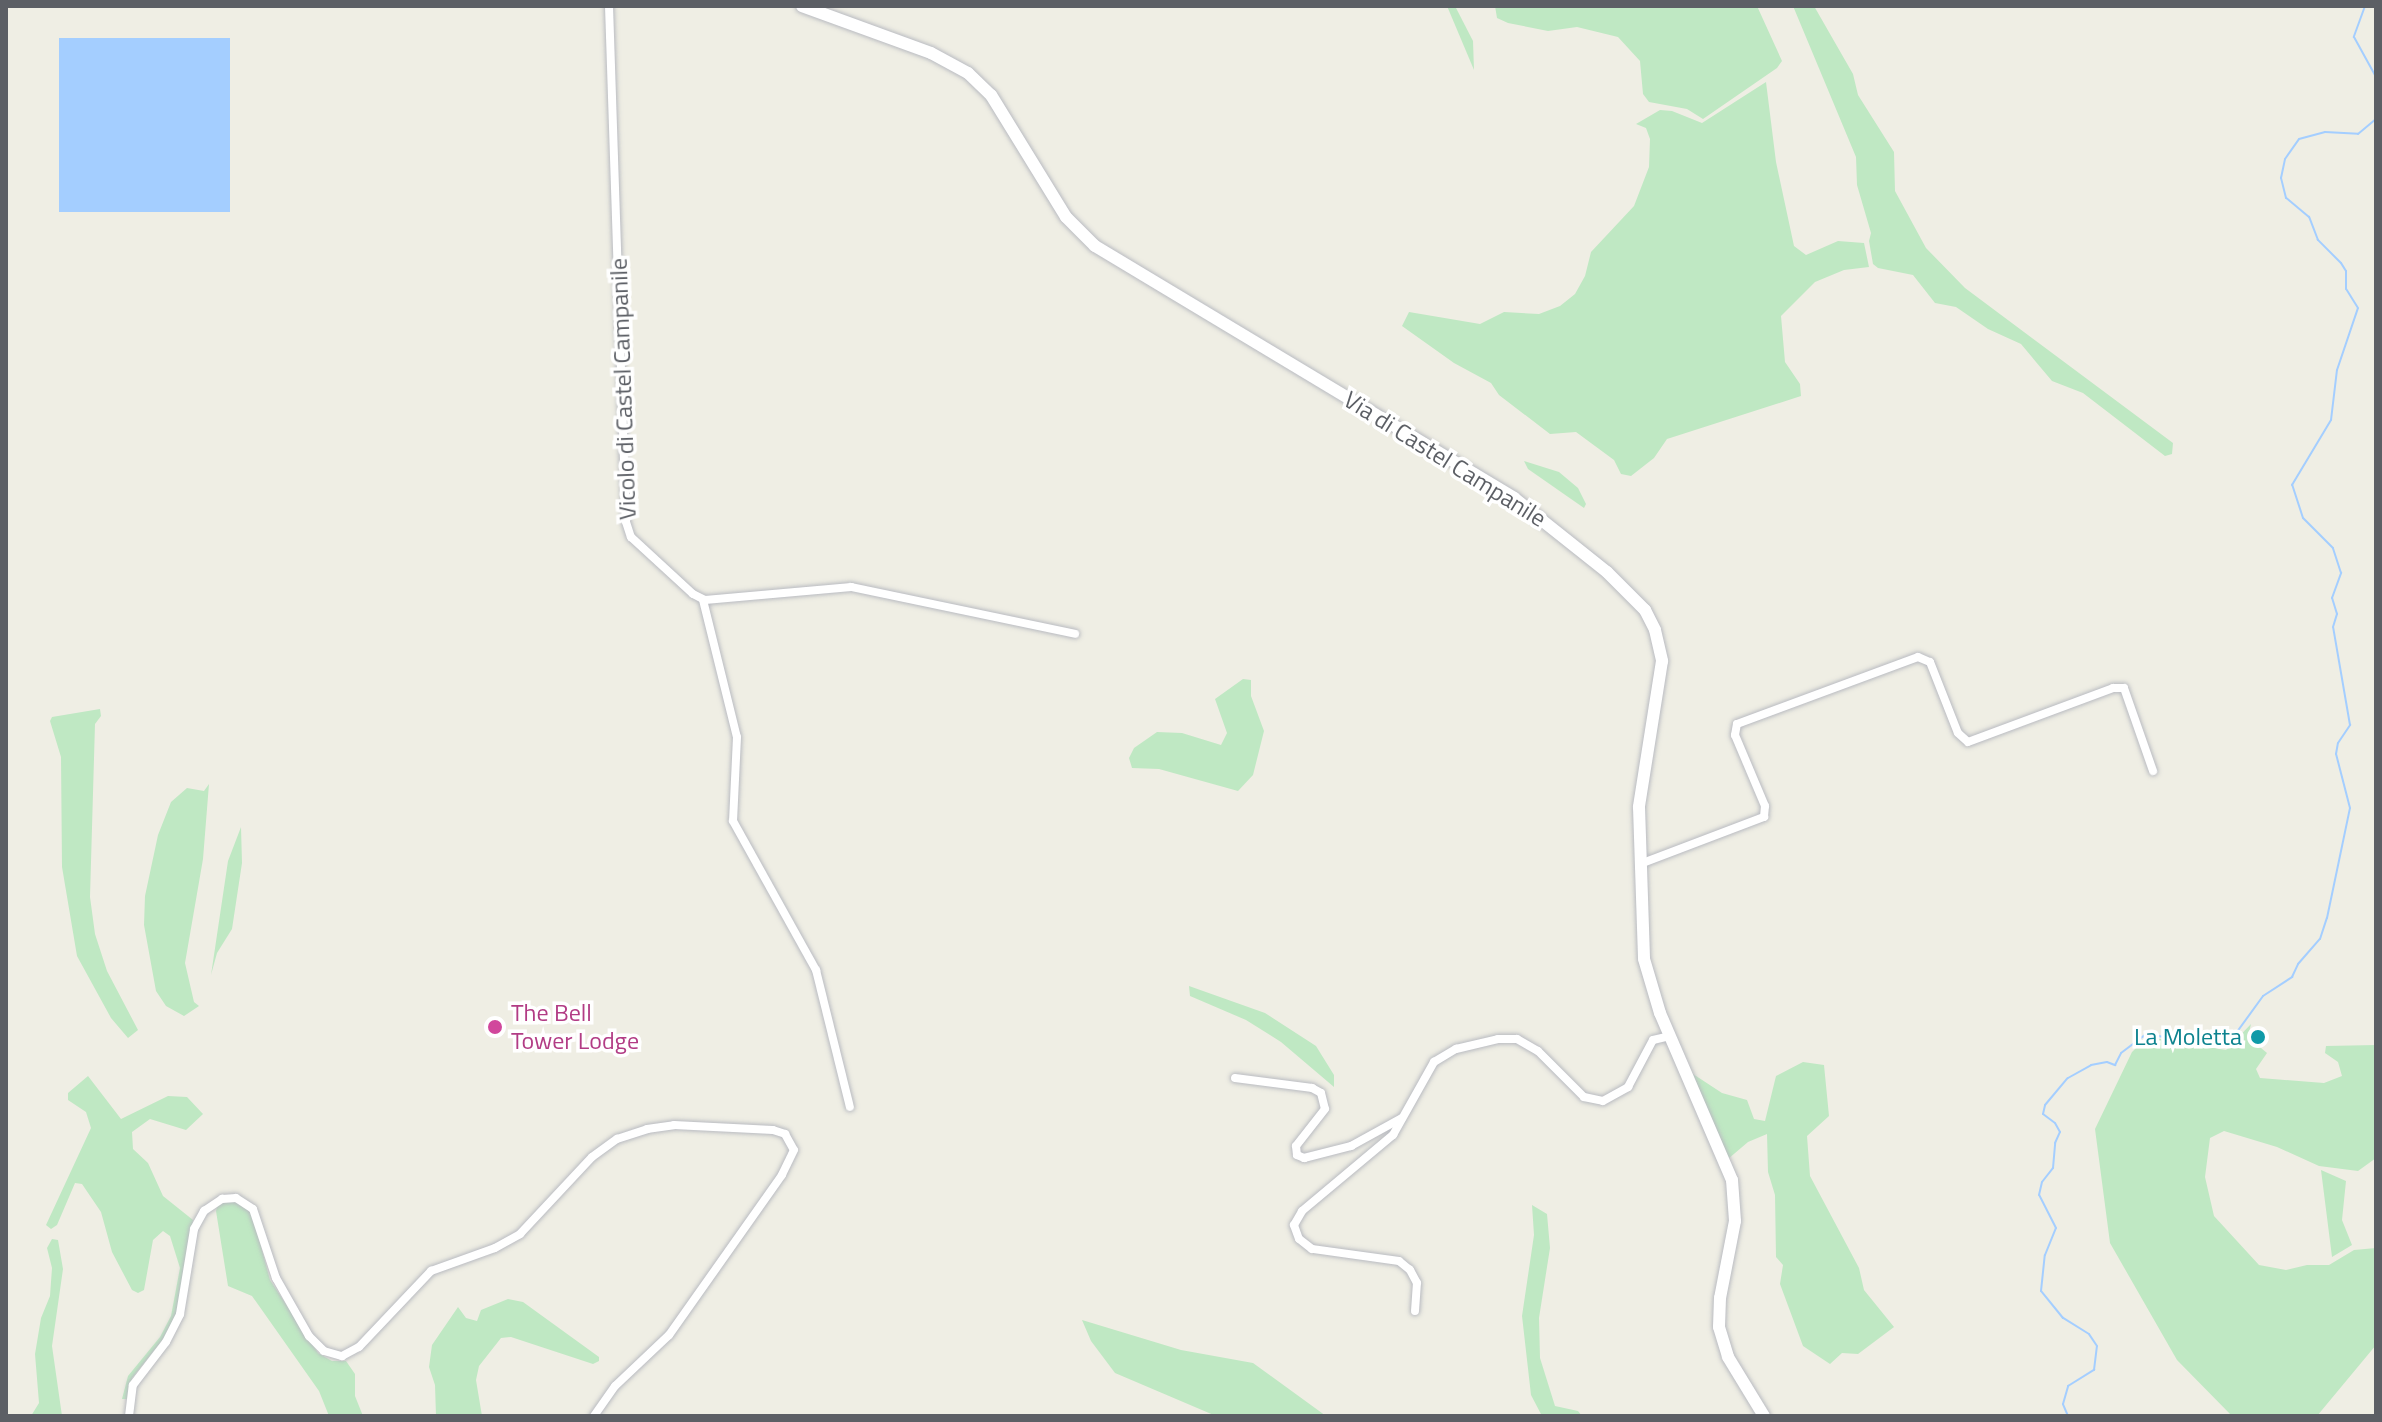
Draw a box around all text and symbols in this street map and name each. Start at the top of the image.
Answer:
street label: Vicolo di Castel Campanile [604,257,642,521]
street label: Via di Castel Campanile [1339,385,1551,533]
place label: The Bell Tower Lodge [511,999,639,1055]
marker: The Bell Tower Lodge [486,1018,504,1036]
place label: La Moletta [2134,1023,2242,1051]
marker: La Moletta [2249,1028,2267,1046]

